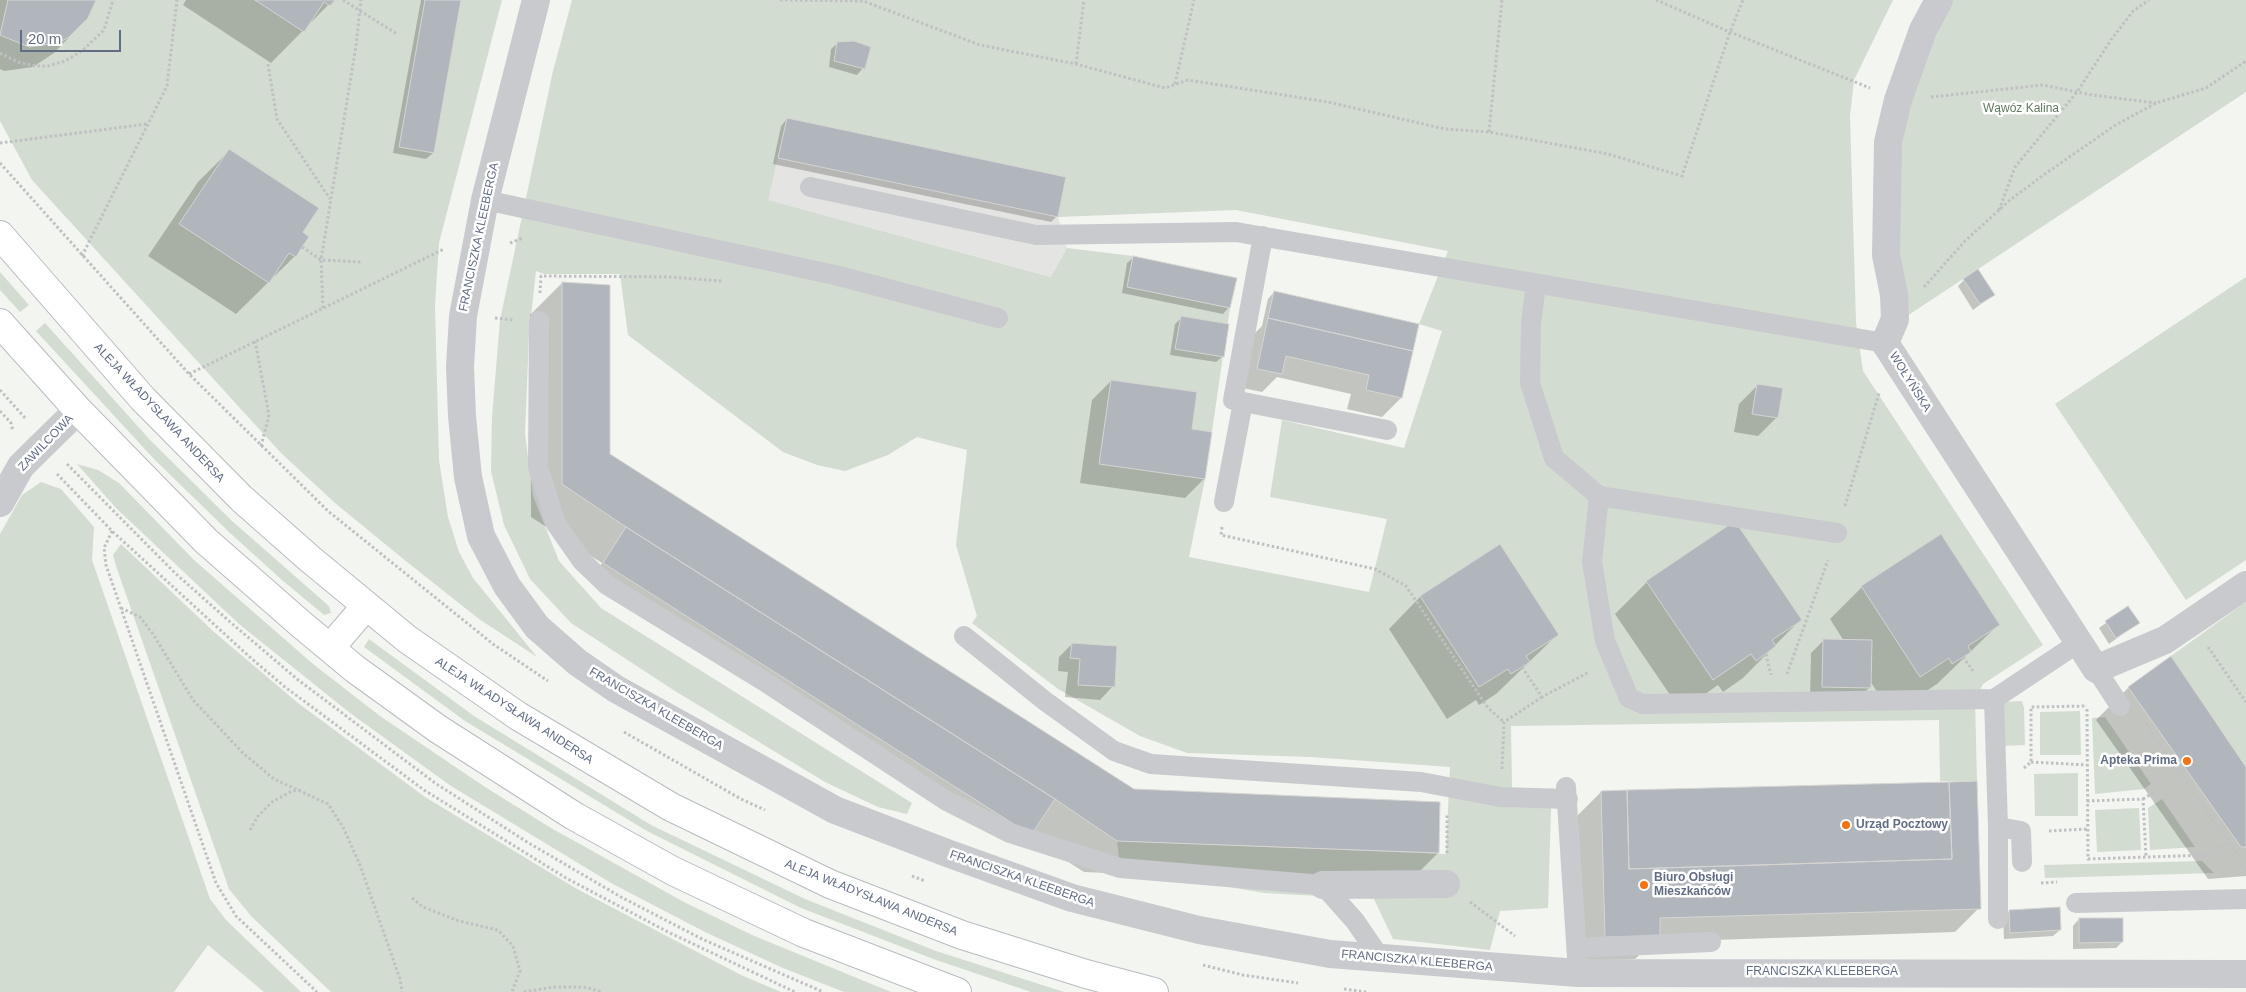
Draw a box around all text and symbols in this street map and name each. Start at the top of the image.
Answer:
scale bar [22,20,124,52]
text: 20 m [28,30,61,47]
park label: Wąwóz Kalina [1983,102,2059,116]
street label: FRANCISZKA KLEEBERGA [456,161,502,313]
street label: ALEJA WŁADYSŁAWA ANDERSA [91,340,227,486]
street label: WOŁYŃSKA [1886,349,1934,415]
street label: ZAWILCOWA [15,412,77,474]
street label: ALEJA WŁADYSŁAWA ANDERSA [432,655,596,767]
street label: FRANCISZKA KLEEBERGA [587,665,725,753]
place label: Apteka Prima [2100,754,2177,768]
marker: Apteka Prima [2181,755,2193,767]
place label: Urząd Pocztowy [1856,818,1948,832]
marker: Urząd Pocztowy [1840,819,1852,831]
street label: FRANCISZKA KLEEBERGA [948,847,1096,911]
street label: ALEJA WŁADYSŁAWA ANDERSA [782,857,960,939]
place label: Biuro Obsługi Mieszkańców [1654,871,1733,899]
marker: Biuro Obsługi Mieszkańców [1638,879,1650,891]
street label: FRANCISZKA KLEEBERGA [1341,947,1493,975]
street label: FRANCISZKA KLEEBERGA [1746,965,1898,979]

